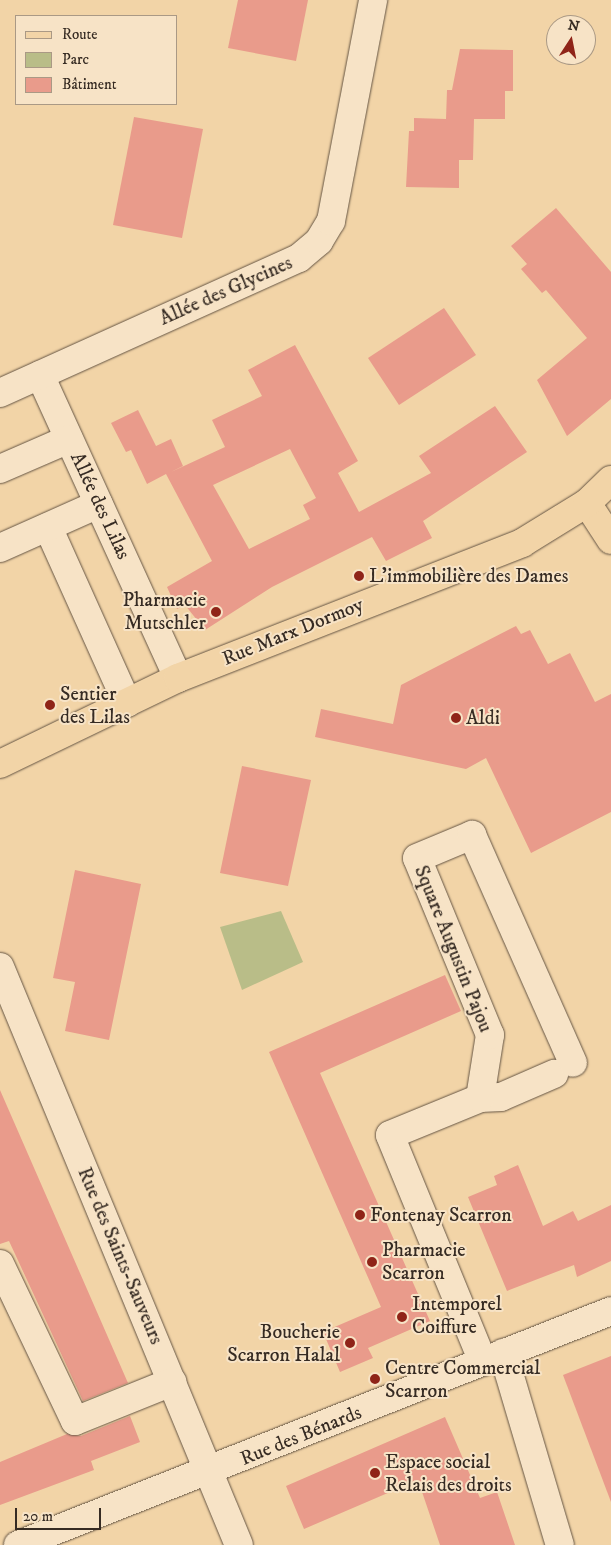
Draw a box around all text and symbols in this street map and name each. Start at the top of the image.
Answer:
legend [15,15,178,105]
north arrow [546,15,596,65]
text: N [566,16,581,36]
text: Route [62,25,97,44]
text: Parc [62,50,89,69]
text: Bâtiment [62,75,117,94]
street label: Allée des Glycines [156,251,296,331]
street label: Allée des Lilas [65,449,135,563]
place label: L'immobilière des Dames [369,564,568,588]
marker: L'immobilière des Dames [353,570,365,582]
place label: Pharmacie Mutschler [122,588,206,635]
street label: Rue Marx Dormoy [219,593,367,671]
marker: Pharmacie Mutschler [210,606,222,618]
place label: Sentier des Lilas [60,682,130,729]
marker: Sentier des Lilas [44,699,56,711]
place label: Aldi [466,706,500,730]
marker: Aldi [450,712,462,724]
street label: Square Augustin Pajou [409,862,497,1036]
street label: Rue des Saints-Sauveurs [72,1164,168,1348]
place label: Fontenay Scarron [370,1203,512,1227]
marker: Fontenay Scarron [354,1209,366,1221]
place label: Pharmacie Scarron [382,1238,466,1285]
marker: Pharmacie Scarron [366,1256,378,1268]
place label: Intemporel Coiffure [412,1293,502,1340]
marker: Intemporel Coiffure [396,1311,408,1323]
place label: Boucherie Scarron Halal [227,1320,340,1367]
marker: Boucherie Scarron Halal [344,1337,356,1349]
place label: Centre Commercial Scarron [385,1356,540,1403]
marker: Centre Commercial Scarron [369,1373,381,1385]
street label: Rue des Bénards [237,1401,365,1471]
place label: Espace social Relais des droits [385,1450,512,1497]
marker: Espace social Relais des droits [369,1467,381,1479]
scale bar [18,1498,104,1530]
text: 20 m [23,1507,53,1526]

